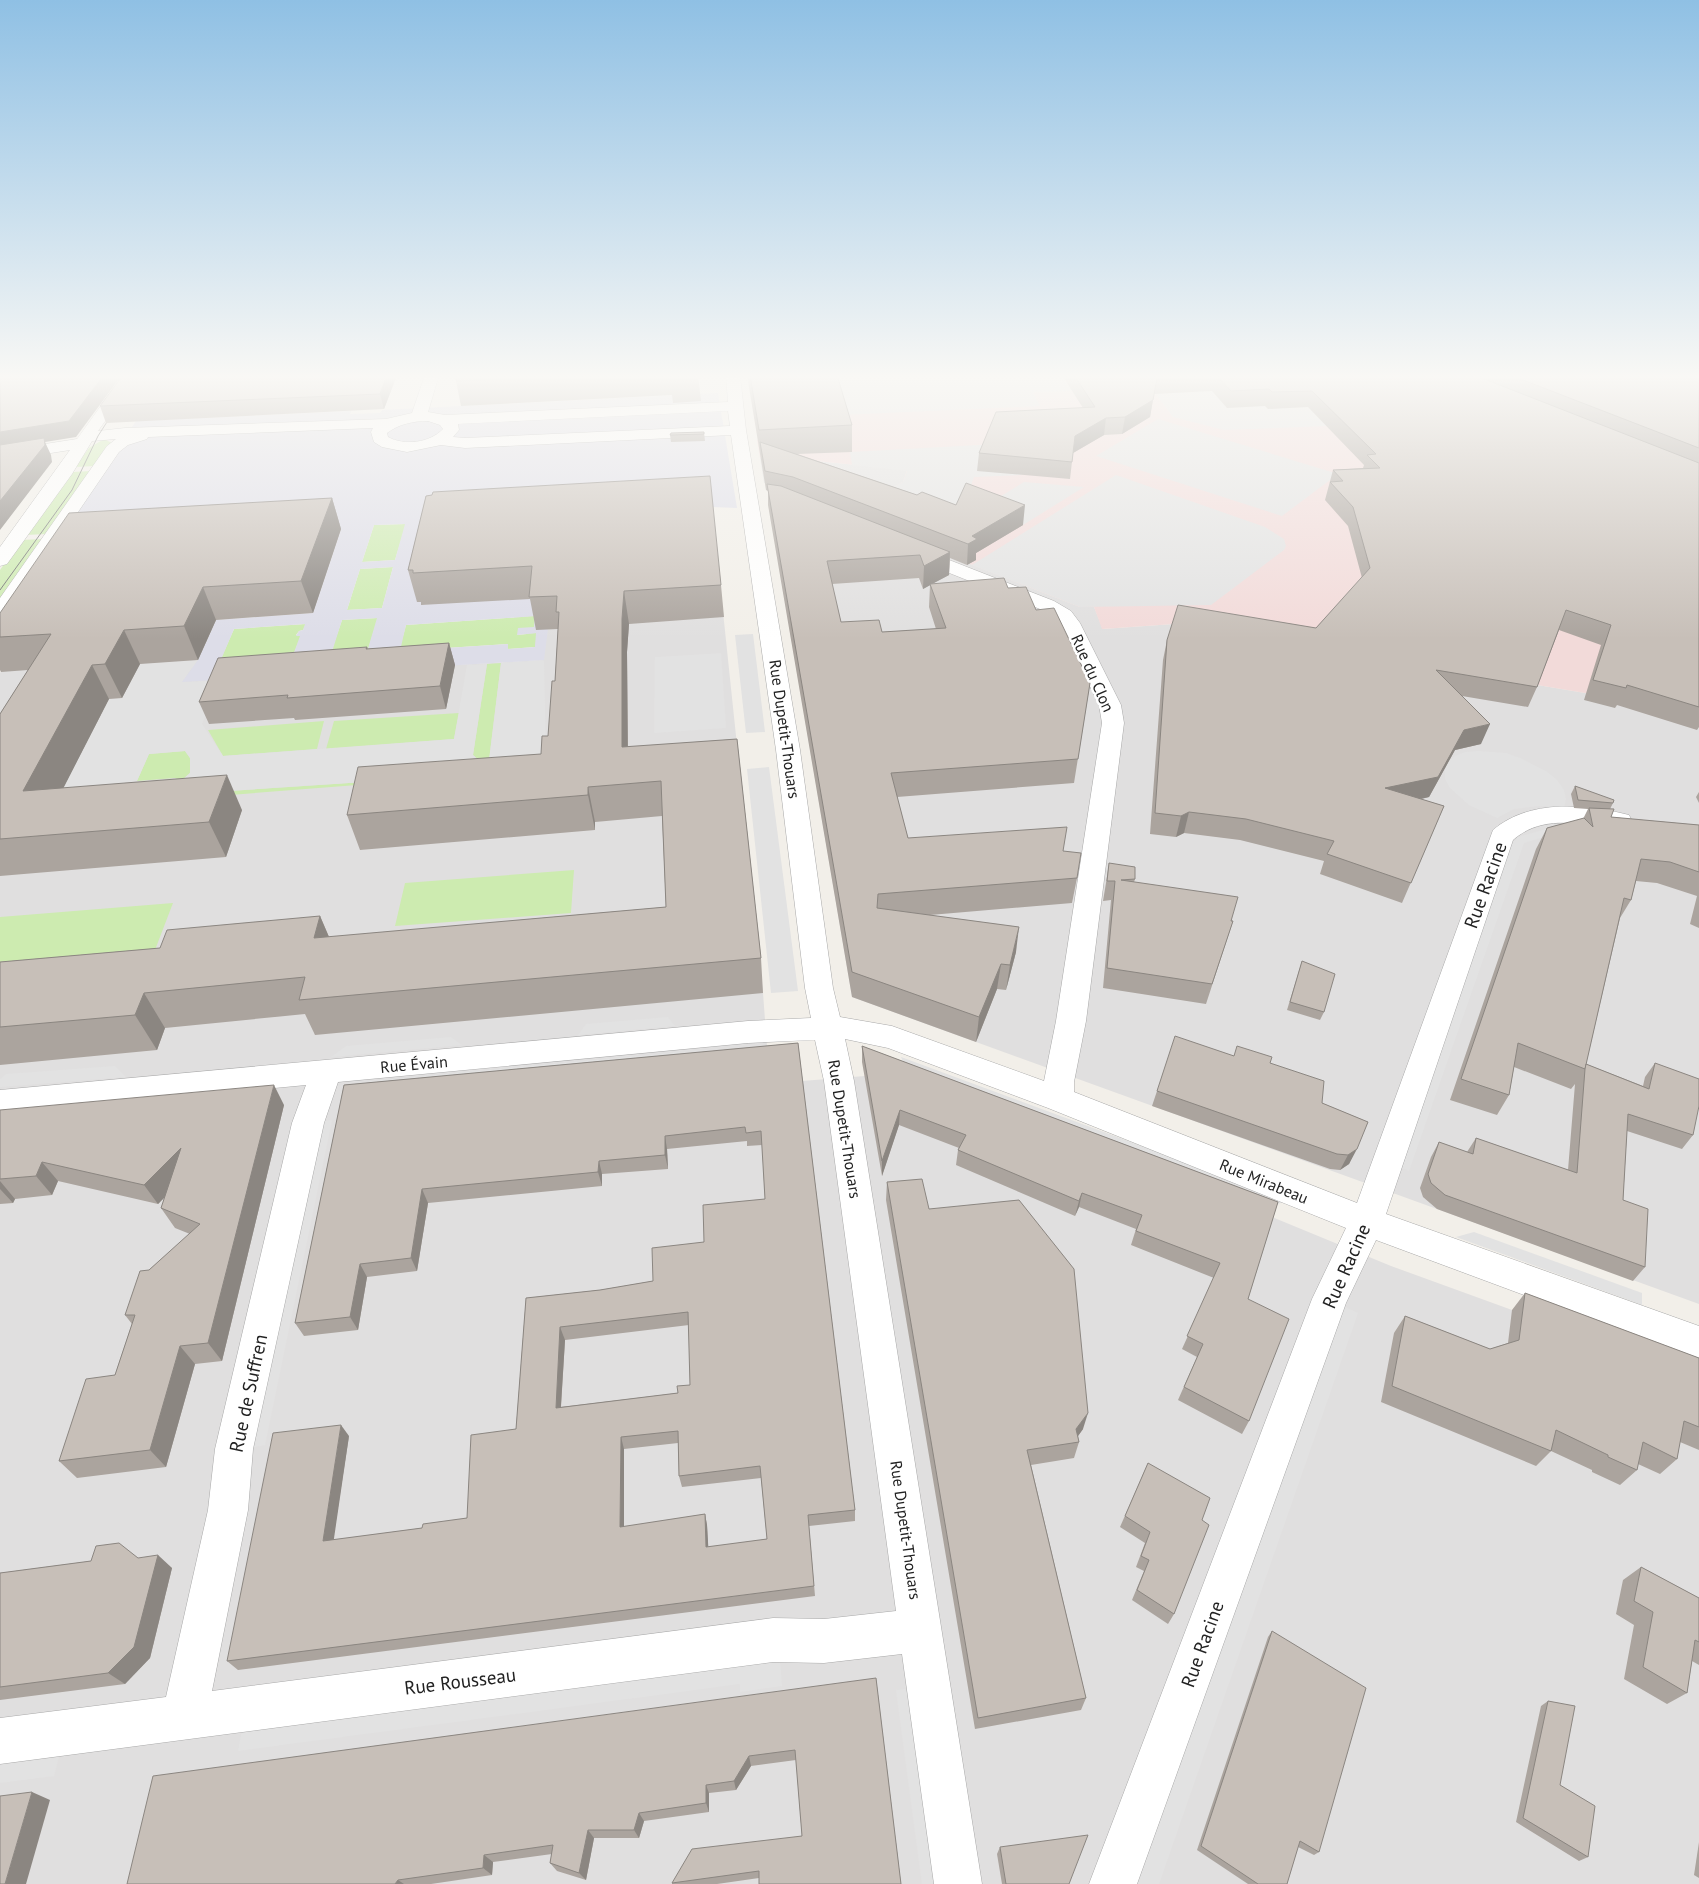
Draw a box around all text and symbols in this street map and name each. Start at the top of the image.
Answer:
street label: Rue du Clon [1067,631,1119,715]
street label: Rue Dupetit-Thouars [765,658,805,800]
street label: Rue Racine [1458,838,1512,932]
street label: Rue Évain [379,1051,449,1077]
street label: Rue Dupetit-Thouars [824,1058,866,1200]
street label: Rue Mirabeau [1217,1154,1311,1208]
street label: Rue Racine [1317,1220,1375,1312]
street label: Rue de Suffren [224,1332,272,1454]
street label: Rue Dupetit-Thouars [886,1459,926,1601]
street label: Rue Racine [1175,1597,1229,1691]
street label: Rue Rousseau [403,1662,517,1700]

